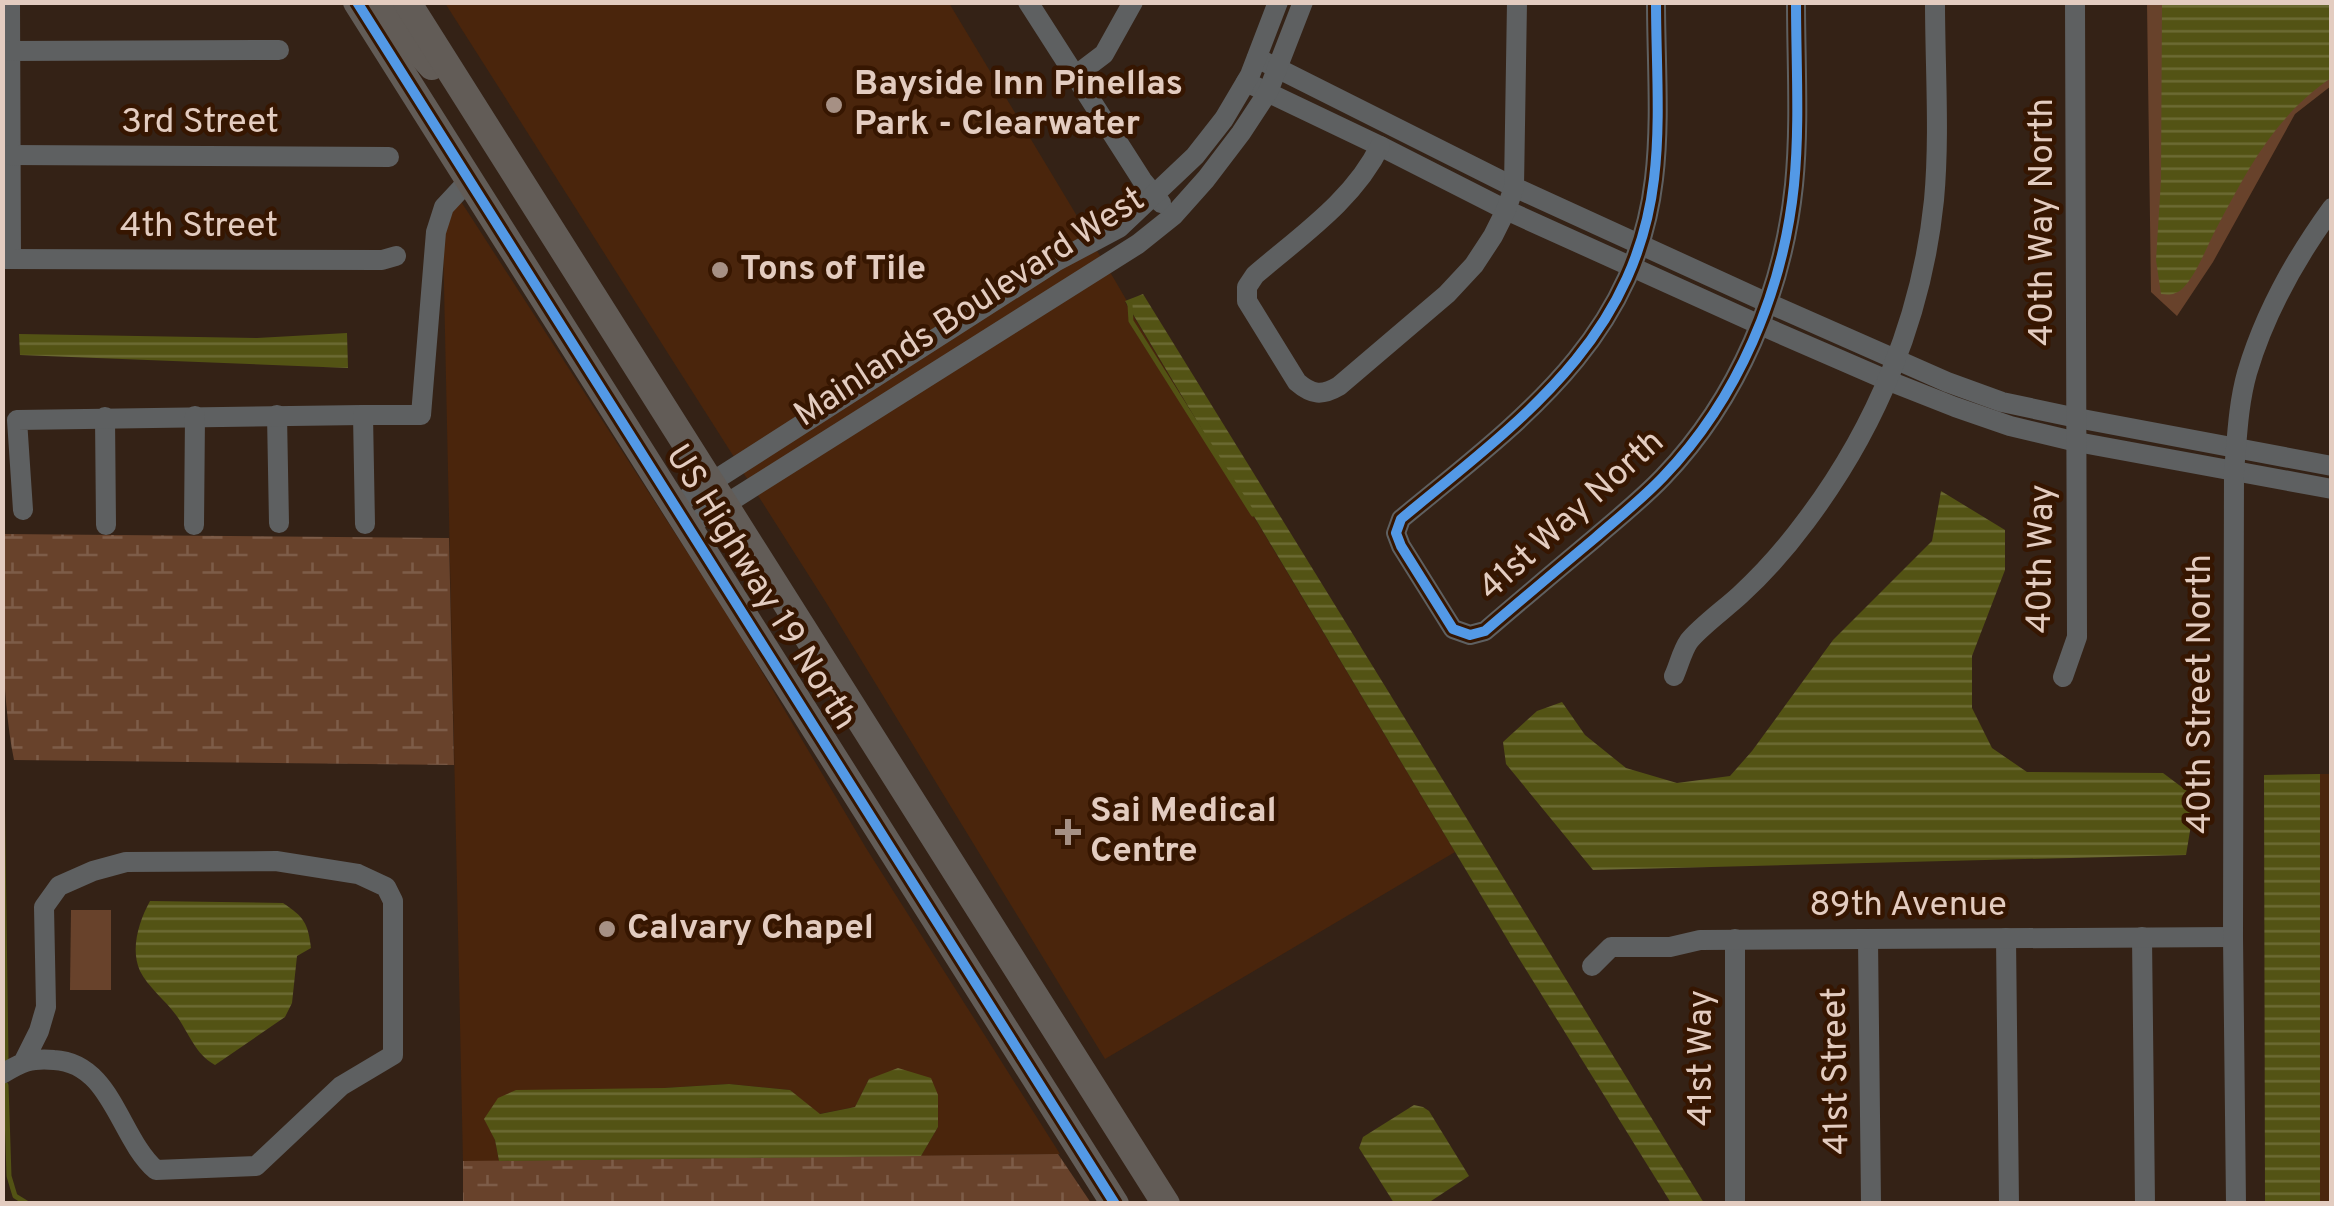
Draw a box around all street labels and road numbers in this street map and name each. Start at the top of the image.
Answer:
street label: 40th Way North [2021,98,2065,346]
street label: 3rd Street [121,101,279,145]
street label: Mainlands Boulevard West [787,178,1153,438]
street label: 4th Street [120,205,278,249]
street label: 41st Way North [1470,421,1674,611]
street label: US Highway 19 North [654,437,866,739]
street label: 40th Way [2019,484,2065,634]
street label: 40th Street North [2179,554,2223,834]
street label: 89th Avenue [1809,884,2007,928]
street label: 41st Street [1814,987,1860,1155]
street label: 41st Way [1680,990,1724,1126]

